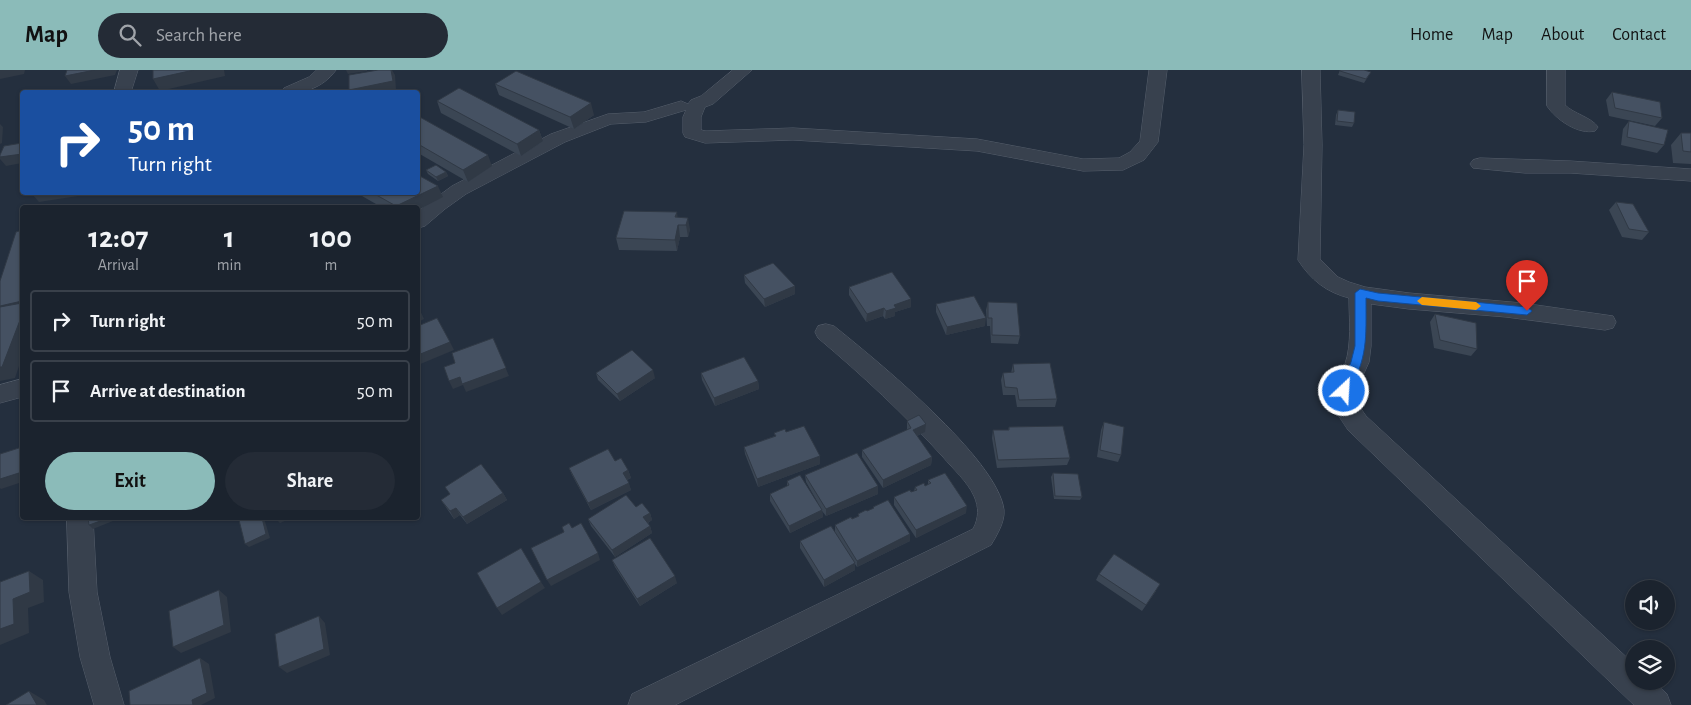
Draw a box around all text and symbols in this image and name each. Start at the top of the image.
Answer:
search box [98,13,448,58]
icon: search [116,21,144,49]
text: Map [25,23,68,47]
text: Search here [156,26,242,45]
text: Home [1410,26,1453,44]
text: Map [1481,26,1513,44]
text: About [1541,26,1584,44]
text: Contact [1612,26,1666,44]
icon: right [45,110,110,175]
text: 50 m [128,112,195,147]
text: Turn right [128,153,212,175]
text: 12:07 [88,223,149,253]
text: 1 [224,223,235,253]
text: 100 [310,223,352,253]
text: Arrival [98,257,139,273]
text: min [217,257,242,273]
text: m [324,257,337,273]
pin [1506,260,1548,311]
icon: arrive [1513,267,1541,295]
icon: right [47,307,75,335]
text: Turn right [90,312,165,331]
text: 50 m [357,312,393,331]
position arrow [1317,364,1369,416]
icon: arrive [47,377,75,405]
text: Arrive at destination [90,382,246,401]
text: 50 m [357,382,393,401]
button: Exit [45,452,215,510]
button: Share [225,452,395,510]
map controls [1625,580,1675,690]
button: sound [1625,580,1675,630]
button: layers [1625,640,1675,690]

